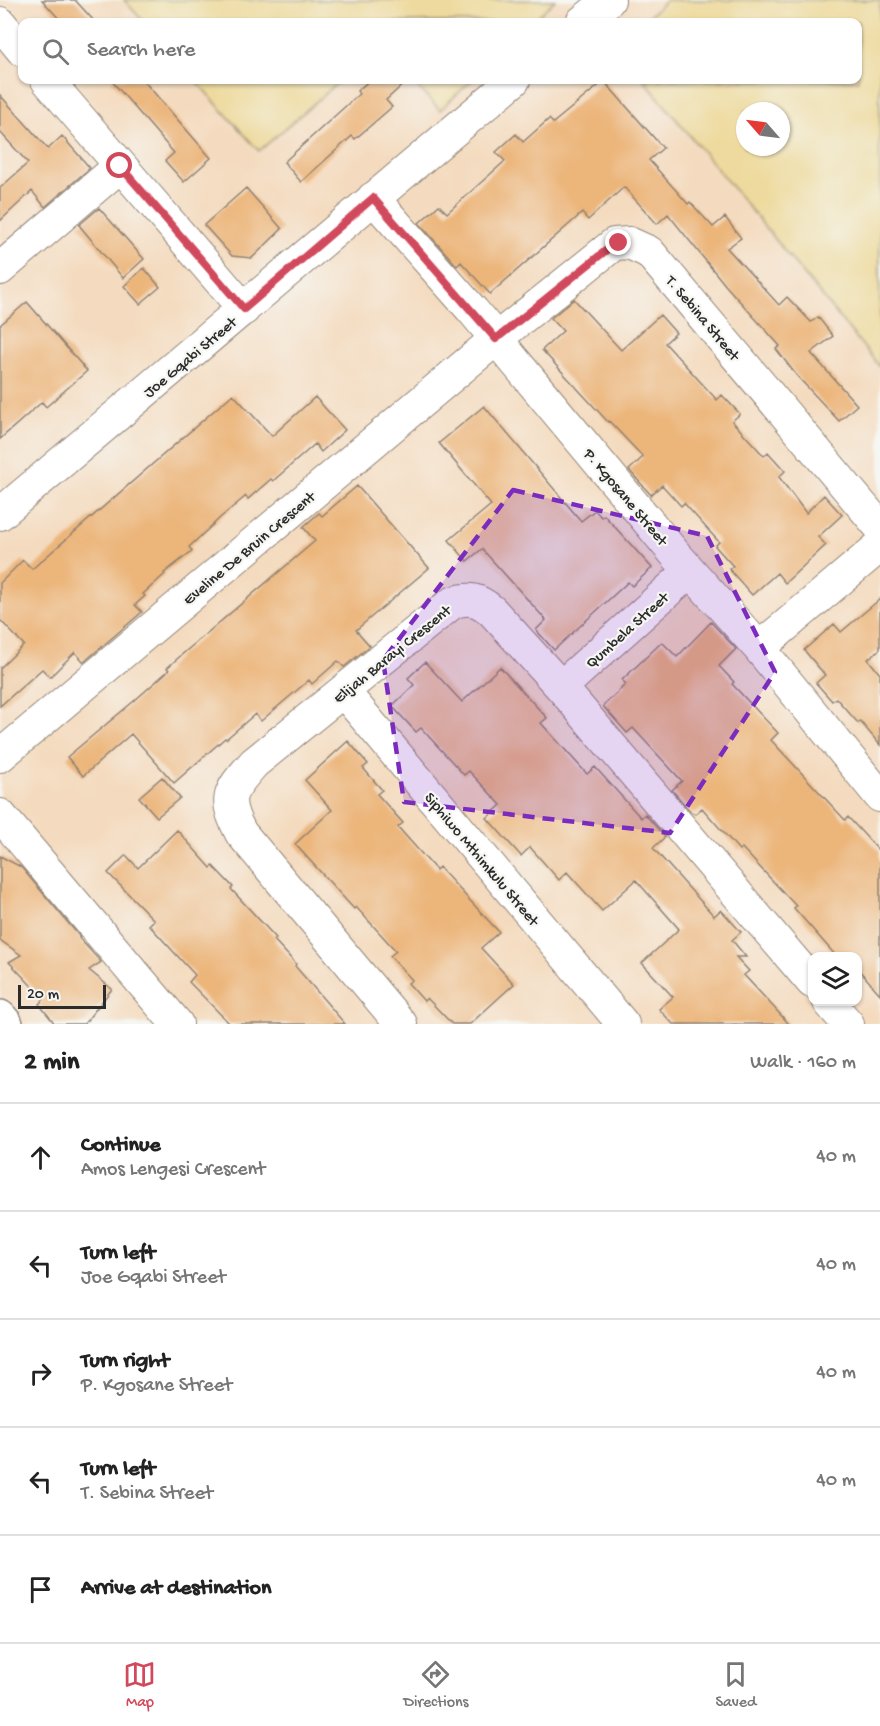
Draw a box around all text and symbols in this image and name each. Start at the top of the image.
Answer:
search box [18,18,862,84]
icon: search [39,35,72,68]
text: Search here [87,38,195,64]
north arrow [736,102,790,156]
route start [106,152,132,178]
route end [605,229,631,255]
street label: T. Sebina Street [659,272,743,367]
street label: Joe Gqabi Street [141,313,243,403]
street label: P. Kgosane Street [578,445,671,552]
street label: Eveline De Bruin Crescent [180,488,321,611]
street label: Qumbela Street [583,588,675,674]
street label: Elijah Barayi Crescent [331,601,457,709]
street label: Siphiwo Mthimkulu Street [419,790,543,932]
map controls [808,952,862,1006]
button: layers [808,952,862,1006]
scale bar [18,982,106,1010]
text: 20 m [27,986,59,1005]
text: 2 min [24,1048,79,1079]
text: Walk · 160 m [750,1052,856,1075]
text: Continue [81,1133,161,1159]
icon: ahead [24,1141,57,1174]
text: 40 m [816,1146,856,1169]
text: Amos Lengesi Crescent [81,1159,265,1182]
text: Turn left [81,1241,155,1267]
icon: left [24,1249,57,1282]
text: 40 m [816,1254,856,1277]
text: Joe Gqabi Street [81,1267,226,1290]
text: Turn right [81,1349,169,1375]
icon: right [24,1357,57,1390]
text: 40 m [816,1362,856,1385]
text: P. Kgosane Street [81,1375,232,1398]
text: Turn left [81,1457,155,1483]
icon: left [24,1465,57,1498]
text: 40 m [816,1470,856,1493]
text: T. Sebina Street [81,1483,213,1506]
icon: arrive [24,1573,57,1606]
text: Arrive at destination [81,1576,271,1602]
tab: Map [123,1658,156,1713]
tab: Directions [403,1658,469,1713]
tab: Saved [715,1658,756,1713]

